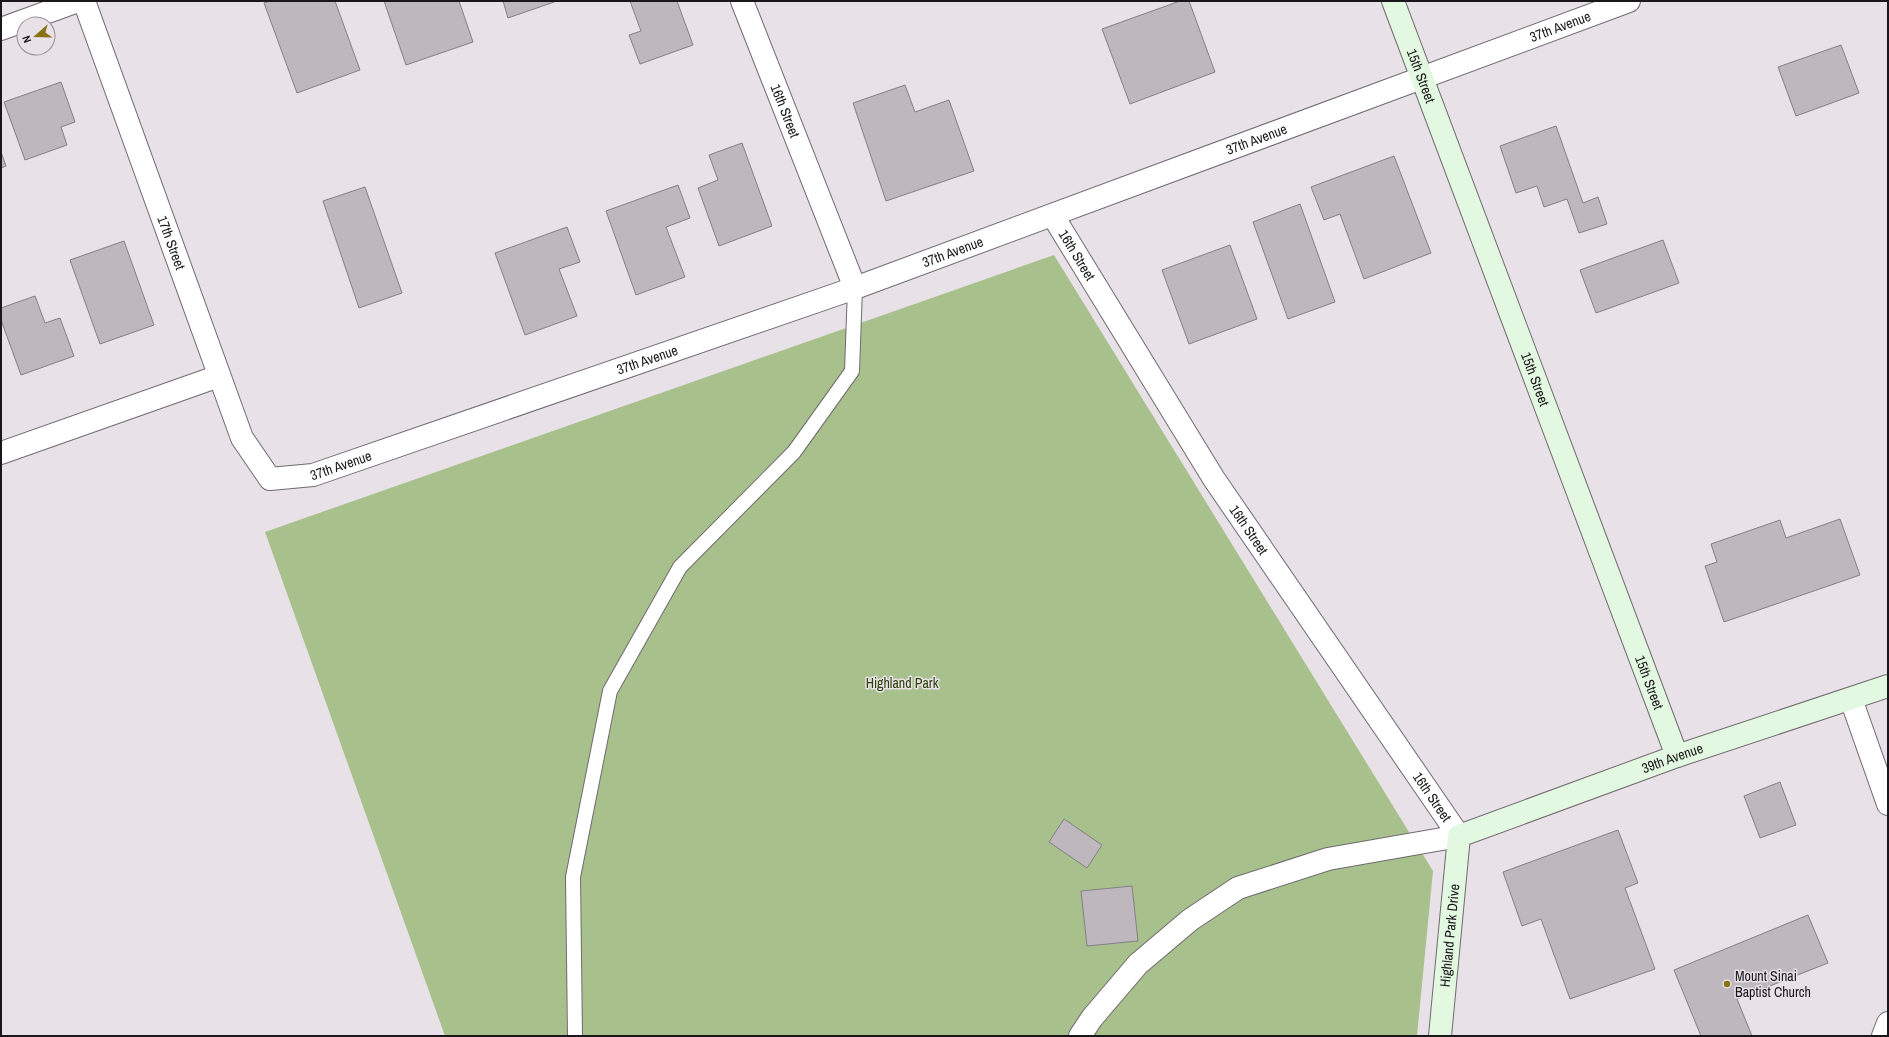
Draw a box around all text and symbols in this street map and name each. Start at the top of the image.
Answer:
street label: 37th Avenue [1527,7,1593,46]
north arrow [16,16,56,56]
text: N [19,34,34,45]
street label: 15th Street [1403,46,1439,105]
street label: 16th Street [767,81,804,140]
street label: 37th Avenue [1223,120,1289,159]
street label: 17th Street [153,213,189,272]
street label: 16th Street [1055,227,1099,284]
street label: 37th Avenue [920,232,986,271]
street label: 37th Avenue [614,341,680,379]
street label: 15th Street [1517,350,1554,409]
street label: 37th Avenue [308,446,374,484]
street label: 16th Street [1226,502,1272,558]
street label: 15th Street [1631,653,1668,712]
park label: Highland Park [866,674,939,692]
street label: 39th Avenue [1639,739,1705,777]
street label: 16th Street [1409,769,1456,825]
street label: Highland Park Drive [1436,883,1463,988]
place label: Mount Sinai Baptist Church [1735,967,1811,1001]
marker: Mount Sinai Baptist Church [1722,979,1732,989]

